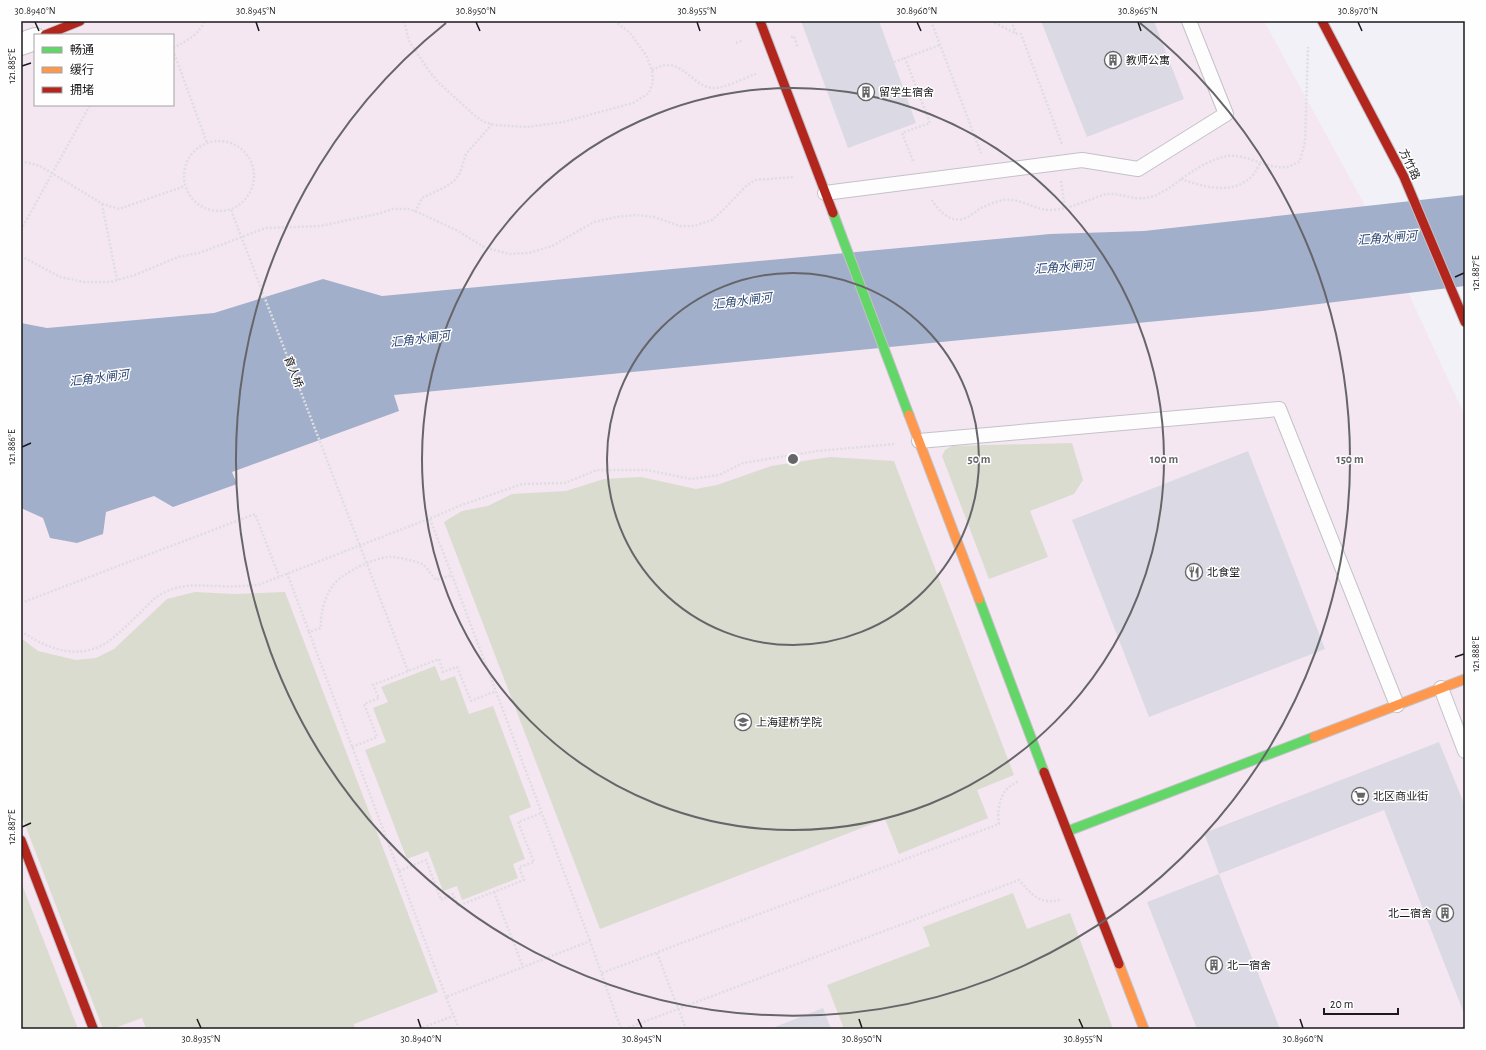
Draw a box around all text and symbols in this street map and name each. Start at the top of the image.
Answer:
text: 30.8940°N [15,6,55,16]
text: 30.8945°N [236,6,276,16]
text: 30.8950°N [456,6,496,16]
text: 30.8955°N [677,6,717,16]
text: 30.8960°N [897,6,937,16]
text: 30.8965°N [1118,6,1158,16]
text: 30.8970°N [1338,6,1378,16]
legend [34,34,174,106]
text: 畅通 [70,43,94,56]
text: 121.885°E [7,48,17,84]
building icon: 教师公寓 [1103,50,1123,70]
place label: 教师公寓 [1126,54,1170,66]
text: 缓行 [70,63,94,76]
building icon: 留学生宿舍 [856,82,876,102]
text: 拥堵 [70,84,94,96]
place label: 留学生宿舍 [879,86,934,98]
street label: 方竹路 [1397,147,1423,181]
water label: 汇角水闸河 [1356,228,1419,247]
text: 121.887°E [1471,255,1481,291]
water label: 汇角水闸河 [1033,257,1096,276]
water label: 汇角水闸河 [711,290,774,311]
water label: 汇角水闸河 [389,328,452,349]
street label: 育人桥 [282,354,306,390]
water label: 汇角水闸河 [68,367,131,388]
text: 121.886°E [7,429,17,465]
centre of rings [786,452,800,466]
text: 50 m [968,453,991,465]
text: 100 m [1150,453,1178,465]
text: 150 m [1336,453,1364,465]
restaurant icon: 北食堂 [1184,562,1204,582]
place label: 北食堂 [1207,566,1240,578]
text: 121.888°E [1471,636,1481,672]
school or university icon: 上海建桥学院 [733,712,753,732]
place label: 上海建桥学院 [756,716,822,728]
supermarket icon: 北区商业街 [1350,786,1370,806]
place label: 北区商业街 [1373,790,1428,802]
text: 121.887°E [7,809,17,845]
building icon: 北二宿舍 [1435,903,1455,923]
place label: 北二宿舍 [1388,907,1432,919]
building icon: 北一宿舍 [1204,955,1224,975]
place label: 北一宿舍 [1227,959,1271,971]
scale bar [1324,990,1398,1016]
text: 20 m [1330,998,1353,1010]
text: 30.8935°N [181,1034,221,1044]
text: 30.8940°N [401,1034,441,1044]
text: 30.8945°N [622,1034,662,1044]
text: 30.8950°N [842,1034,882,1044]
text: 30.8955°N [1063,1034,1103,1044]
text: 30.8960°N [1283,1034,1323,1044]

